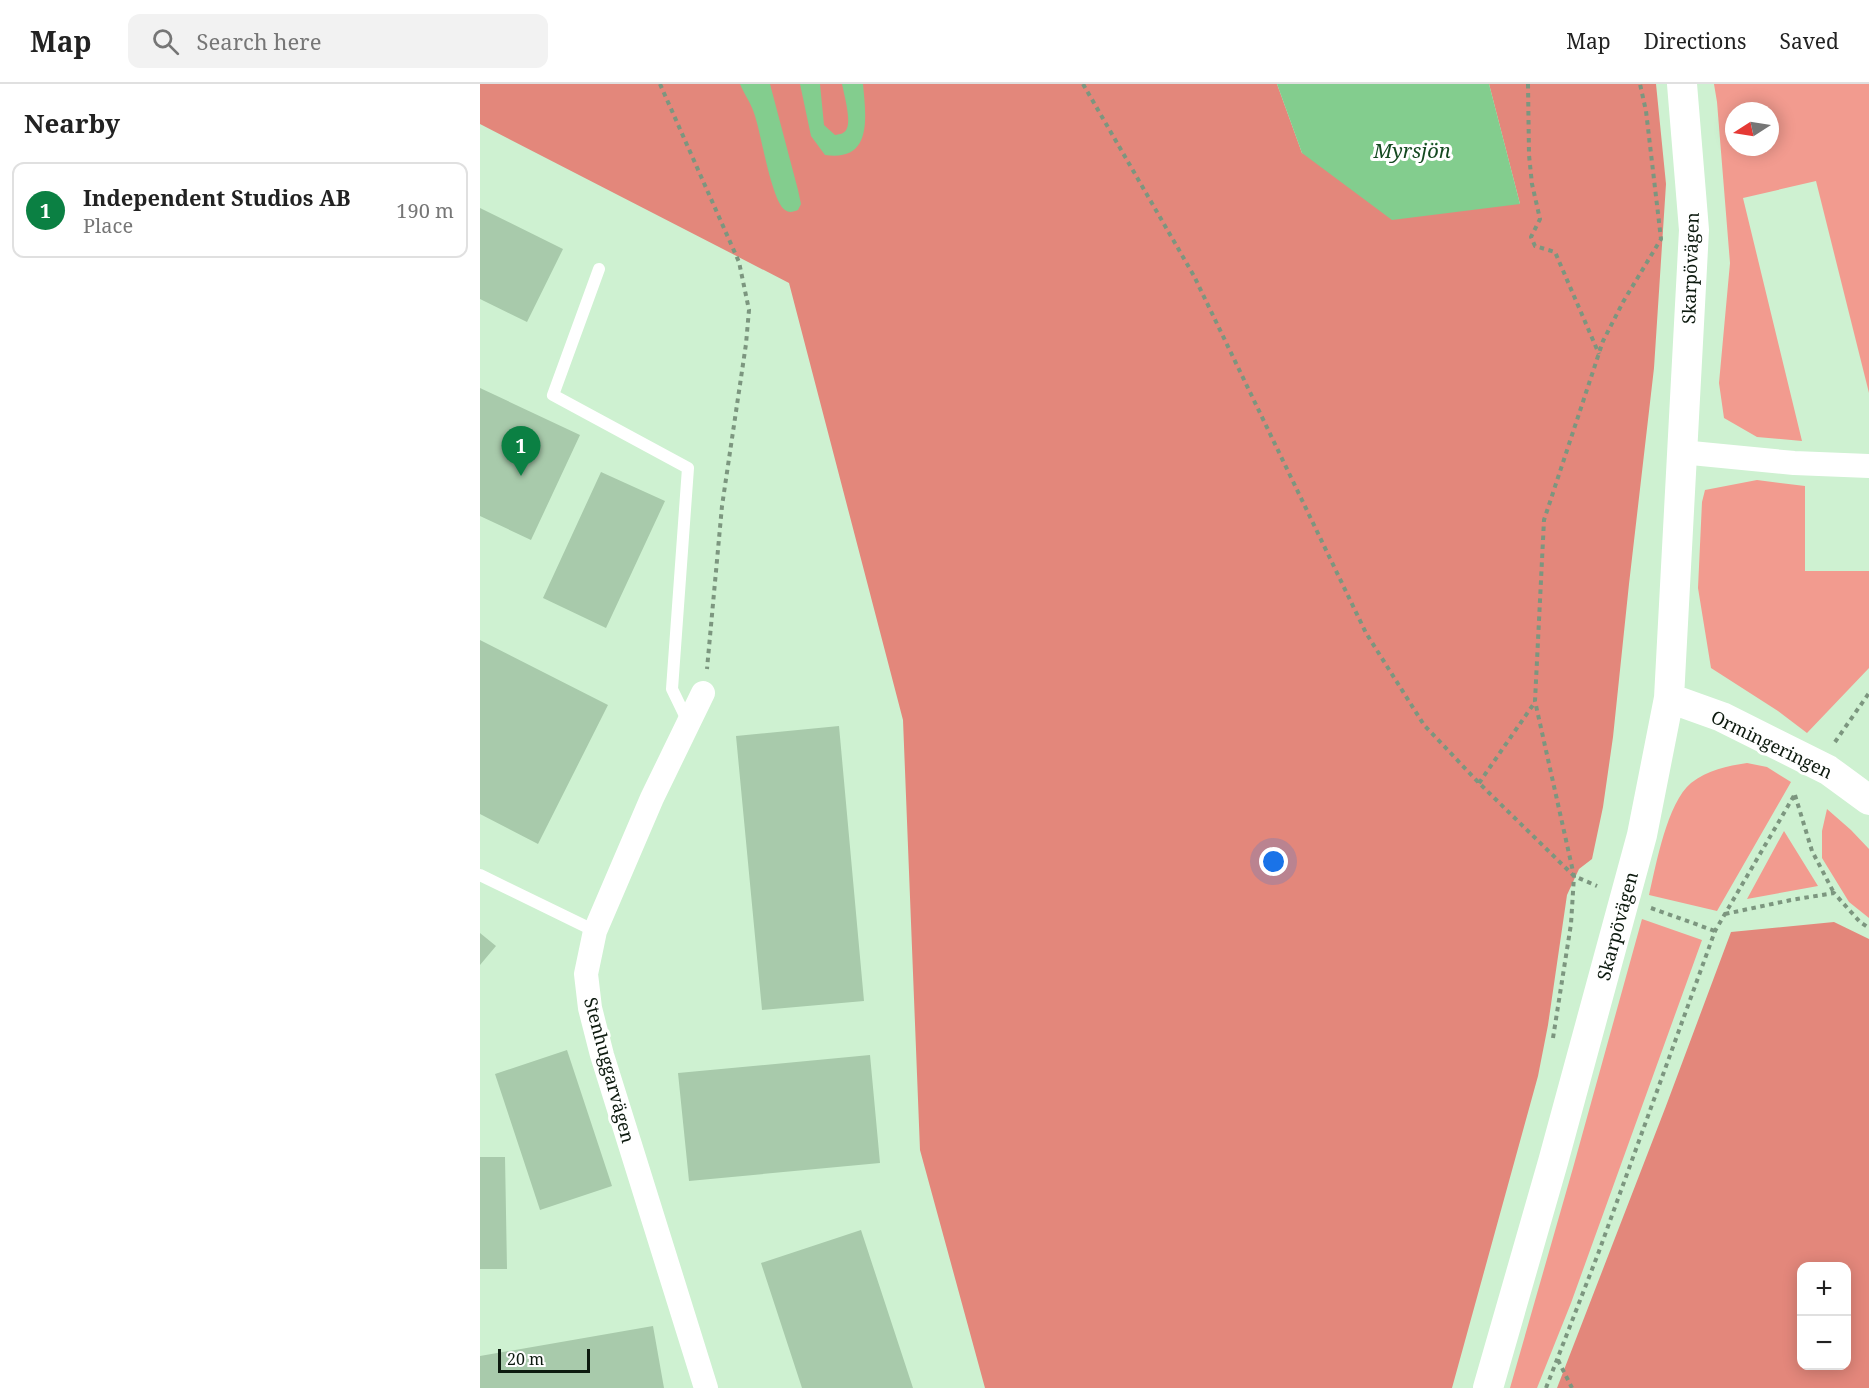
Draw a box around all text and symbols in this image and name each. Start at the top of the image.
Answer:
search box [128,14,548,68]
text: Map [30,22,92,60]
icon: search [149,25,182,58]
text: Search here [197,26,321,56]
text: Map [1566,27,1611,55]
text: Directions [1644,27,1746,55]
text: Saved [1779,27,1839,55]
north arrow [1725,102,1779,156]
text: Nearby [24,105,120,141]
water label: Myrsjön [1372,137,1451,164]
text: Independent Studios AB [83,182,350,212]
text: 1 [40,197,51,224]
text: 190 m [396,197,454,224]
street label: Skarpövägen [1676,211,1704,324]
text: Place [83,212,133,239]
pin: 1 [502,426,540,476]
street label: Ormingeringen [1707,704,1837,784]
your location [1259,847,1288,876]
street label: Skarpövägen [1591,869,1643,983]
street label: Stenhuggarvägen [579,995,641,1146]
map controls [1797,1262,1851,1370]
button: + [1797,1262,1851,1316]
button: − [1797,1316,1851,1370]
scale bar [498,1346,590,1374]
text: 20 m [507,1348,544,1370]

